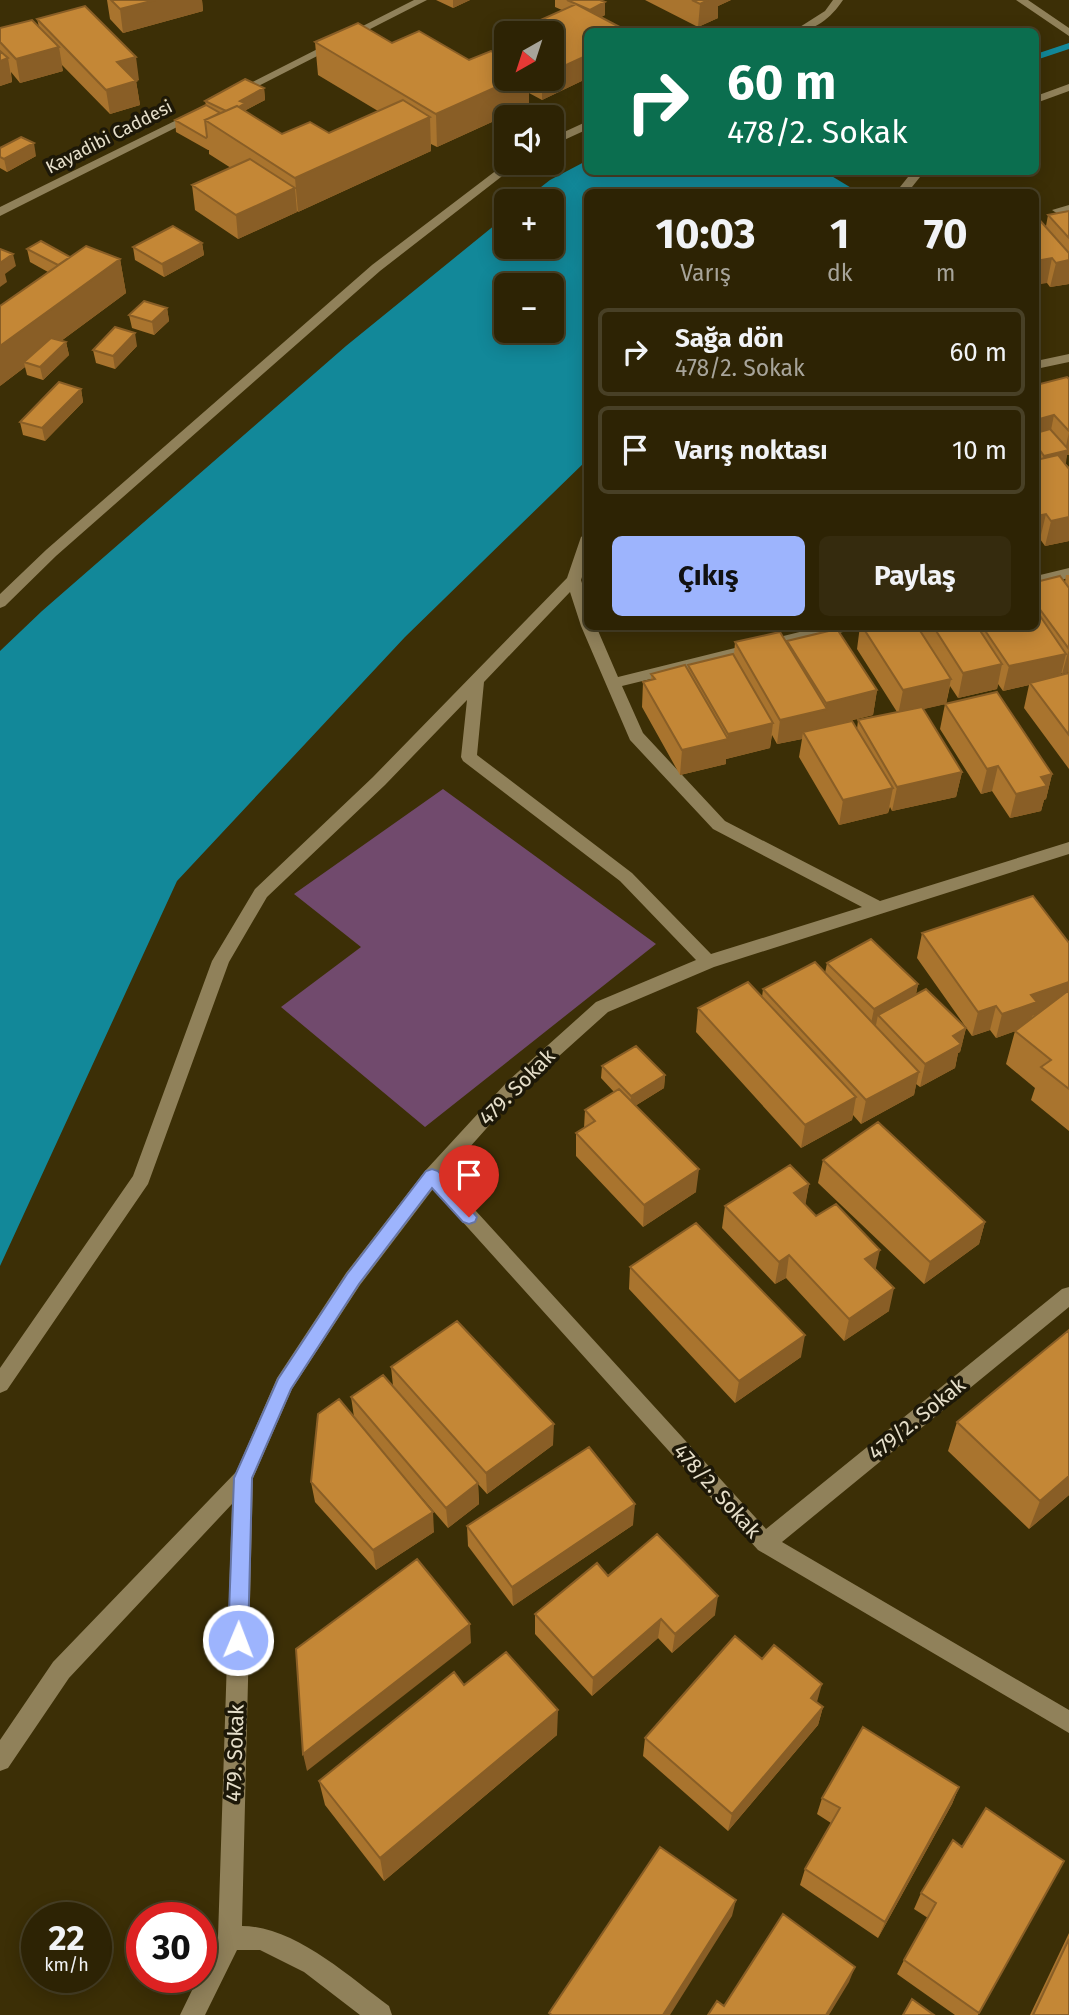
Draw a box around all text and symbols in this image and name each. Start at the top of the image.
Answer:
north arrow [494,21,564,91]
map controls [494,21,564,343]
text: 60 m [727,53,836,112]
icon: right [612,56,703,147]
street label: Kayadibi Caddesi [42,96,176,178]
button: sound [494,105,564,175]
text: 478/2. Sokak [727,113,908,151]
button: + [494,189,564,259]
text: 10:03 [655,209,756,259]
text: 1 [830,209,849,259]
text: 70 [924,209,968,259]
text: Varış [680,259,731,287]
text: dk [827,259,852,287]
text: m [936,259,956,287]
button: − [494,273,564,343]
text: Sağa dön [675,323,784,354]
icon: right [616,333,654,371]
text: 60 m [949,337,1007,368]
text: 478/2. Sokak [675,354,805,382]
icon: arrive [616,431,654,469]
text: Varış noktası [675,435,828,466]
text: 10 m [952,435,1007,466]
button: Çıkış [612,536,805,616]
button: Paylaş [819,536,1011,616]
street label: 479. Sokak [473,1043,561,1131]
pin [439,1145,499,1217]
icon: arrive [450,1156,488,1194]
street label: 479/2. Sokak [863,1372,971,1466]
street label: 478/2. Sokak [668,1438,766,1544]
position arrow [201,1603,275,1677]
street label: 479. Sokak [220,1704,250,1802]
speed limit sign: 30 [126,1902,217,1993]
text: 22 [48,1917,85,1959]
text: km/h [44,1954,89,1976]

